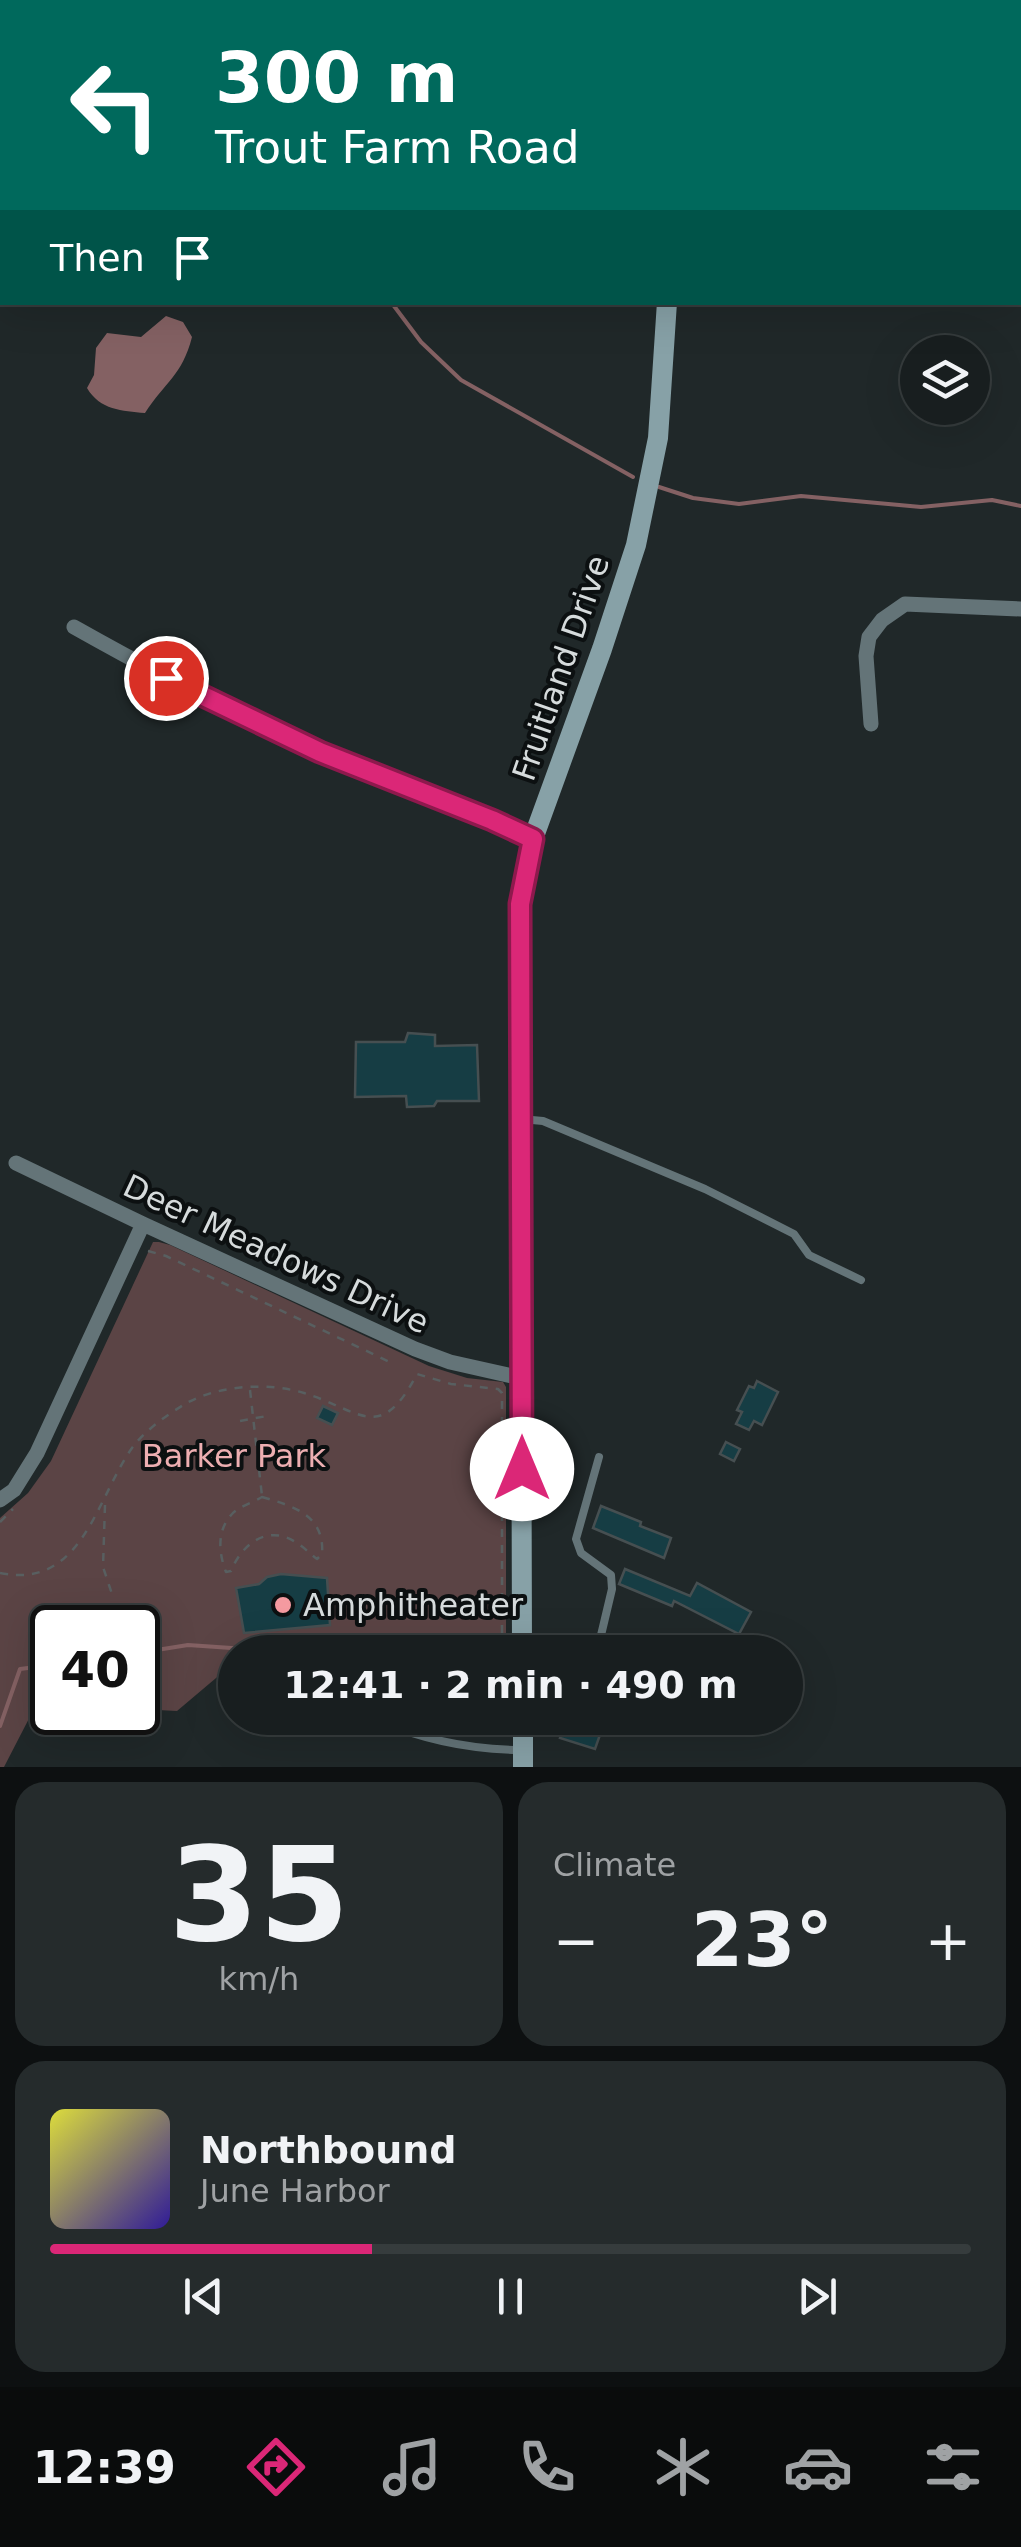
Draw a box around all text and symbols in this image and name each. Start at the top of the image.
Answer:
text: 300 m [215,37,458,119]
icon: left [50,40,180,170]
text: Trout Farm Road [215,121,579,174]
icon: arrive [165,230,220,285]
text: Then [50,236,145,280]
map controls [900,335,990,425]
button: layers [900,335,990,425]
street label: Fruitland Drive [505,550,617,786]
pin [124,636,209,721]
icon: arrive [139,651,194,706]
street label: Deer Meadows Drive [117,1167,435,1341]
position arrow [470,1417,574,1521]
park label: Barker Park [142,1437,327,1475]
place label: Amphitheater [303,1586,524,1624]
marker: Amphitheater [272,1594,294,1616]
speed limit sign: 40 [30,1605,160,1735]
text: 12:41 · 2 min · 490 m [283,1663,738,1707]
text: 35 [169,1819,349,1971]
text: Climate [553,1846,676,1884]
text: 23° [691,1896,833,1984]
text: − [553,1909,599,1973]
text: + [925,1909,971,1973]
text: km/h [219,1960,299,1998]
text: Northbound [200,2128,456,2172]
text: June Harbor [200,2172,390,2210]
icon: previous [176,2269,231,2324]
icon: pause [483,2269,538,2324]
icon: next [790,2269,845,2324]
icon: directions [241,2432,311,2502]
icon: music [377,2432,447,2502]
icon: phone [512,2432,582,2502]
icon: climate [648,2432,718,2502]
icon: car [783,2432,853,2502]
icon: filters [918,2432,988,2502]
text: 12:39 [33,2441,176,2494]

